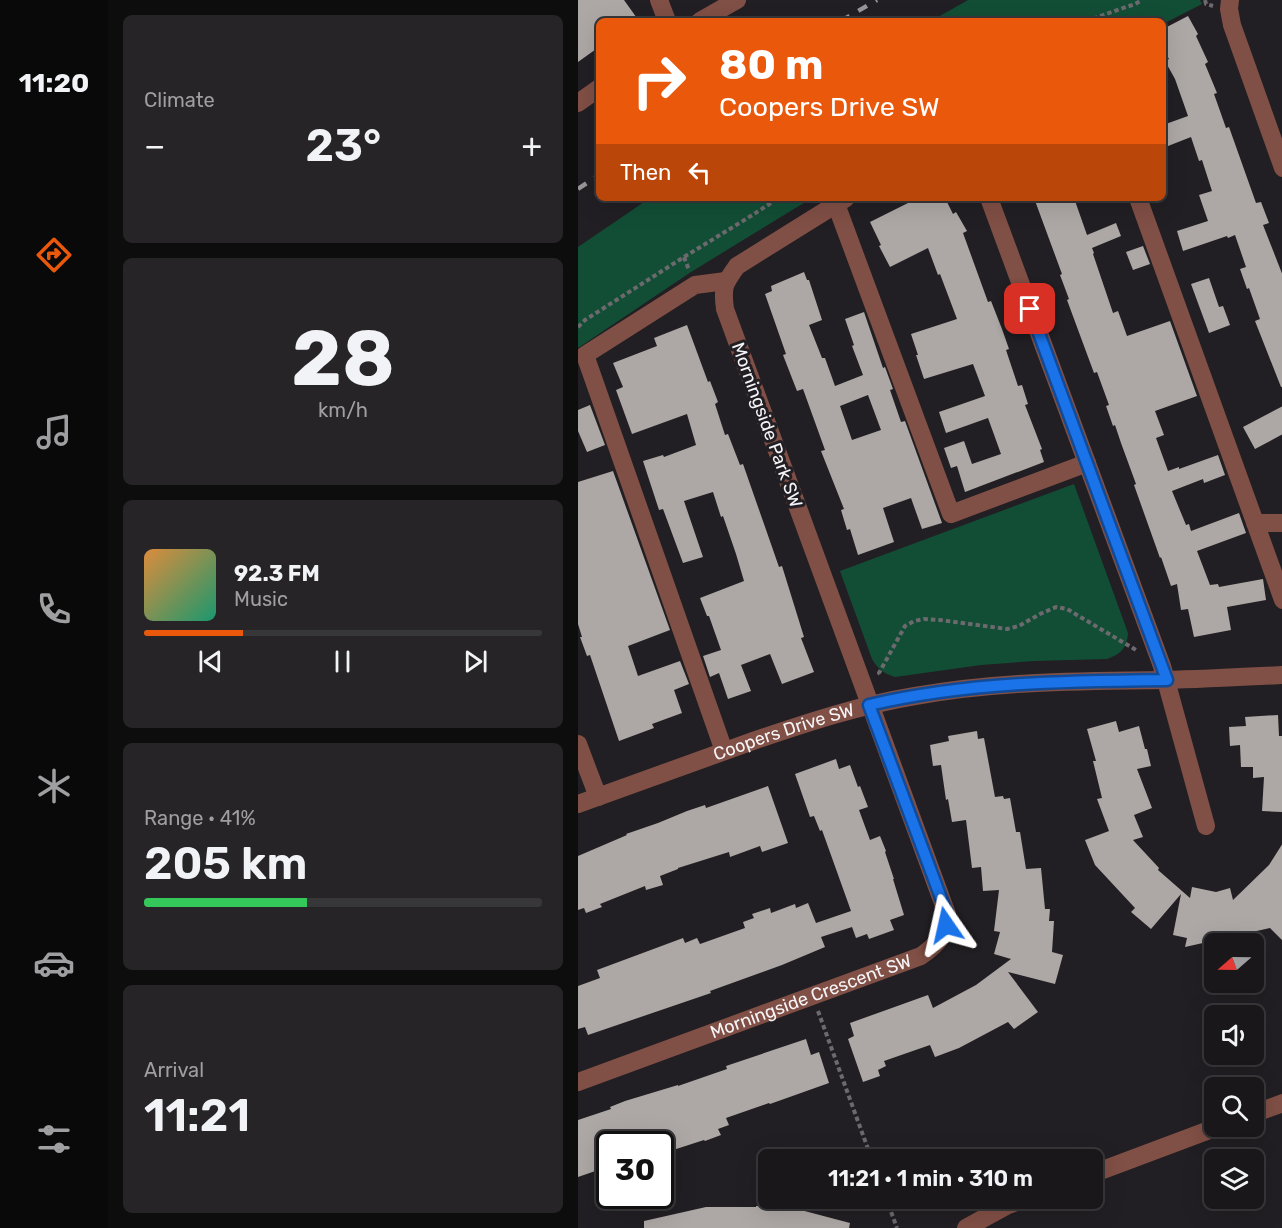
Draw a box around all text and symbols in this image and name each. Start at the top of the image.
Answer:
text: 80 m [719,40,823,90]
icon: right [620,42,698,120]
text: 11:20 [19,67,89,99]
text: Climate [144,88,215,112]
text: Coopers Drive SW [719,91,940,123]
text: 23° [306,119,381,172]
text: − [144,126,165,165]
text: + [521,126,542,165]
icon: left [683,156,716,189]
text: Then [620,159,671,186]
icon: directions [33,234,75,276]
pin [1004,283,1055,334]
icon: arrive [1013,292,1046,325]
text: 28 [291,312,395,405]
street label: Morningside Park SW [727,339,807,511]
text: km/h [318,398,368,422]
icon: music [33,411,75,453]
text: 92.3 FM [234,560,320,587]
text: Music [234,587,288,611]
icon: phone [33,588,75,630]
icon: previous [194,645,227,678]
icon: pause [326,645,359,678]
icon: next [459,645,492,678]
street label: Coopers Drive SW [710,699,857,765]
icon: climate [33,765,75,807]
text: Range · 41% [144,806,256,830]
text: 205 km [144,837,307,890]
position arrow [914,893,978,957]
north arrow [1204,933,1264,993]
map controls [1204,933,1264,1209]
icon: car [33,942,75,984]
street label: Morningside Crescent SW [707,949,915,1044]
button: sound [1204,1005,1264,1065]
text: Arrival [144,1058,204,1082]
button: search [1204,1077,1264,1137]
text: 11:21 [144,1089,250,1142]
icon: filters [33,1118,75,1160]
speed limit sign: 30 [596,1131,674,1209]
button: layers [1204,1149,1264,1209]
text: 11:21 · 1 min · 310 m [828,1165,1033,1192]

